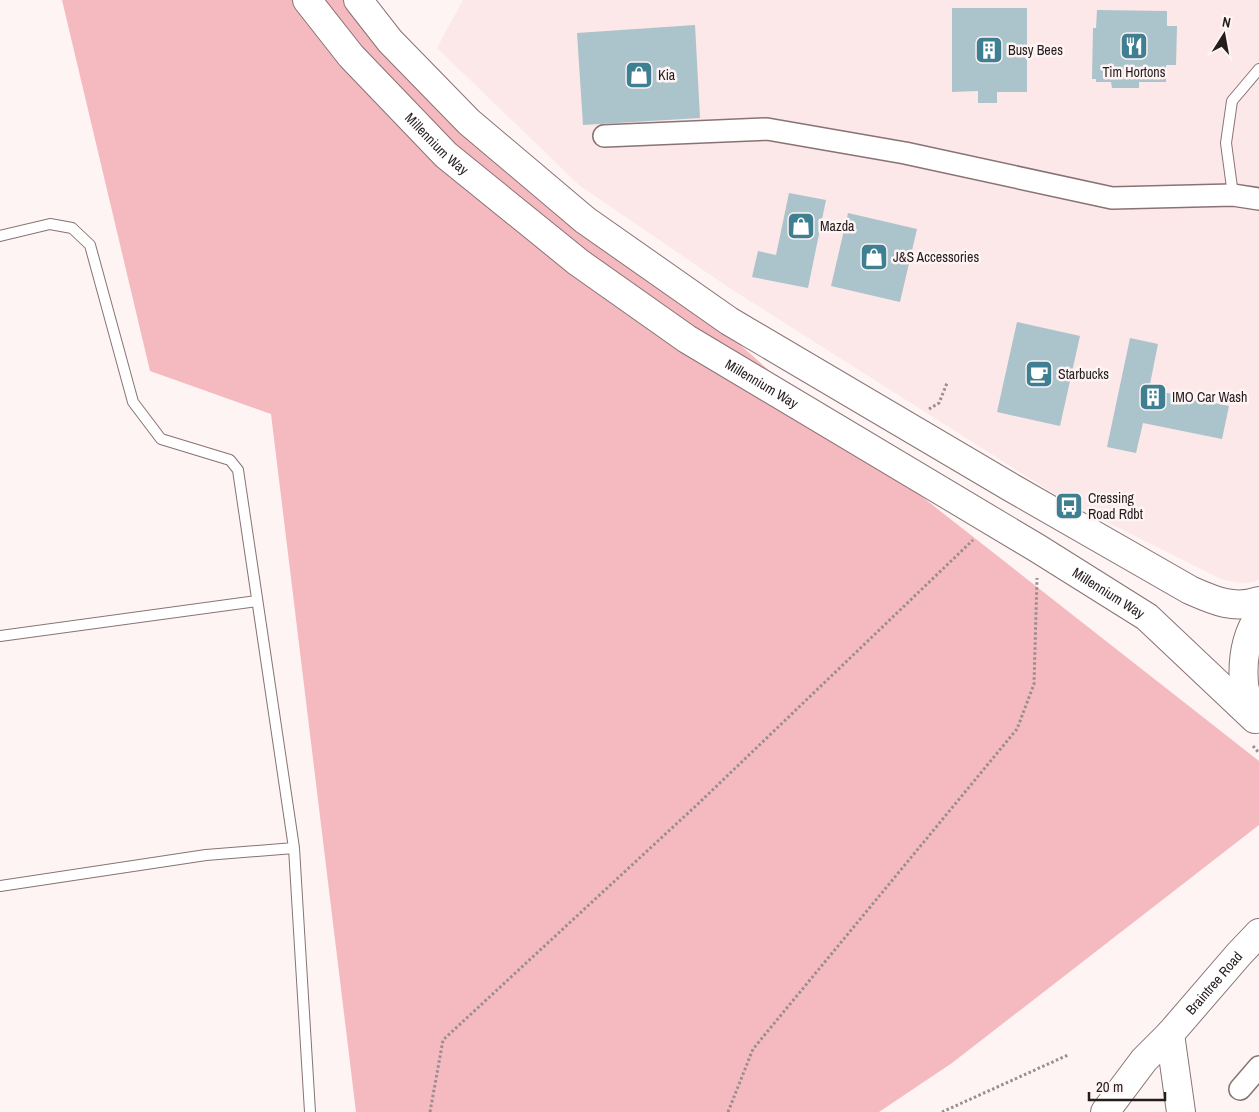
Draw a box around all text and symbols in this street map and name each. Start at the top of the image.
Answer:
north arrow [1199,10,1249,60]
text: N [1221,13,1232,32]
restaurant icon: Tim Hortons [1119,31,1149,61]
building icon: Busy Bees [974,35,1004,65]
place label: Busy Bees [1008,41,1063,59]
shop icon: Kia [624,60,654,90]
place label: Tim Hortons [1103,63,1166,81]
place label: Kia [658,66,676,84]
street label: Millennium Way [401,109,472,179]
shop icon: Mazda [786,211,816,241]
place label: Mazda [820,217,855,235]
shop icon: J&S Accessories [859,242,889,272]
place label: J&S Accessories [893,248,979,266]
street label: Millennium Way [722,355,802,413]
cafe icon: Starbucks [1024,359,1054,389]
place label: Starbucks [1058,365,1109,383]
building icon: IMO Car Wash [1138,382,1168,412]
place label: IMO Car Wash [1172,388,1248,406]
place label: Cressing Road Rdbt [1088,489,1143,523]
bus stop icon: Cressing Road Rdbt [1054,491,1084,521]
street label: Millennium Way [1069,564,1148,622]
street label: Braintree Road [1182,948,1246,1018]
scale bar [1089,1070,1165,1102]
text: 20 m [1096,1076,1123,1097]

